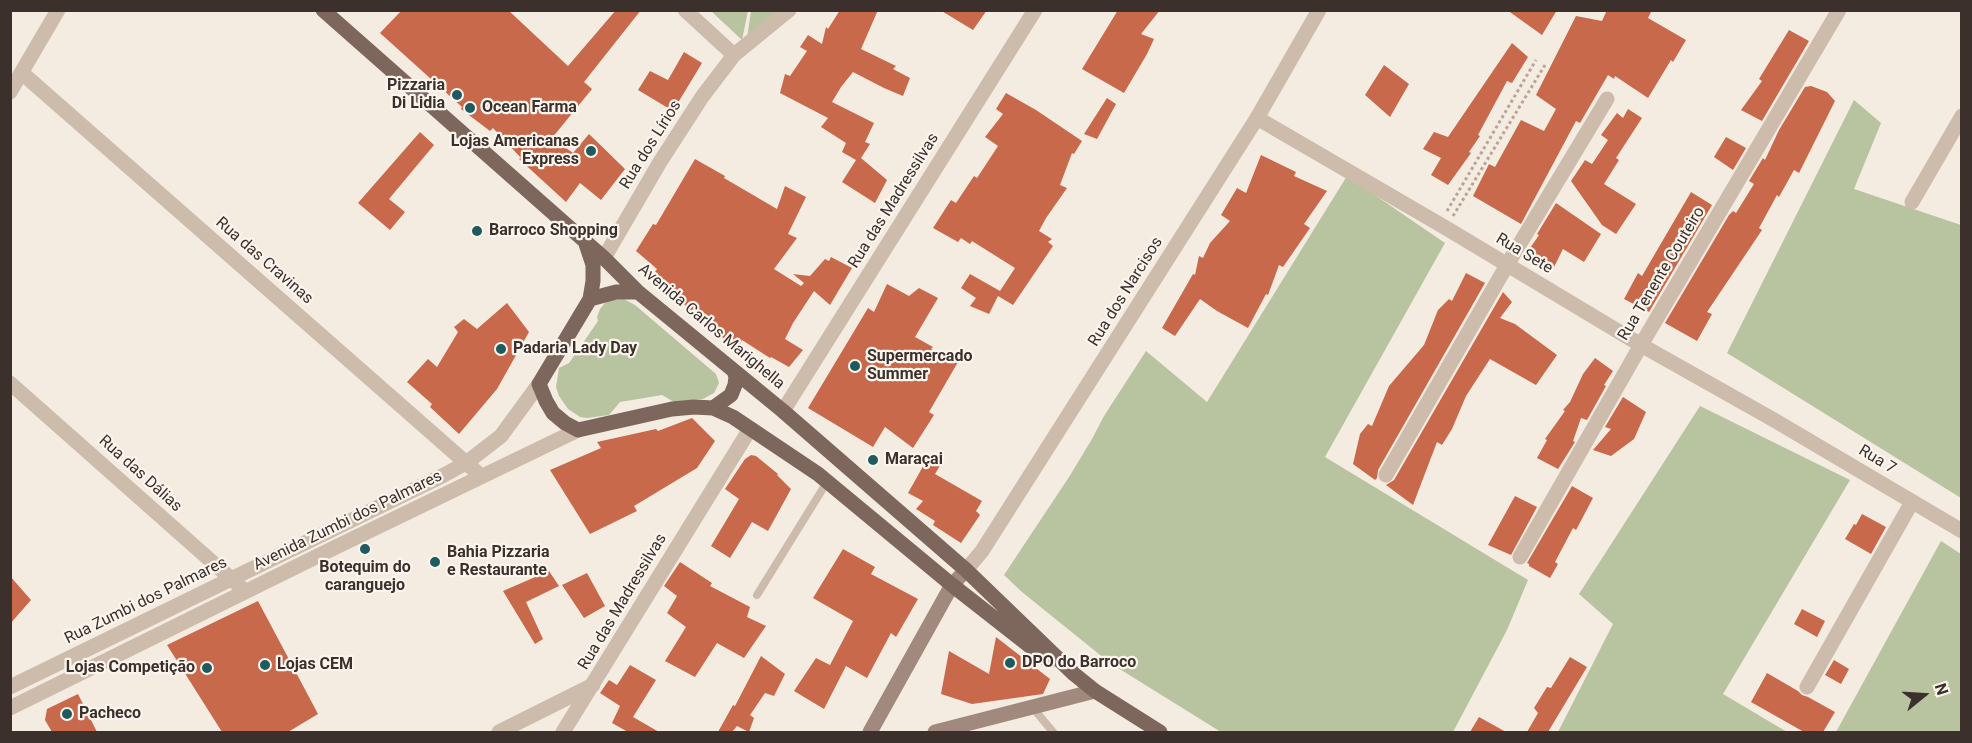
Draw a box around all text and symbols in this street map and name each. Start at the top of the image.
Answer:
place label: Pizzaria Di Lidia [387,76,445,114]
marker: Pizzaria Di Lidia [450,88,464,102]
street label: Rua dos Lírios [616,97,686,193]
place label: Ocean Farma [482,98,577,118]
marker: Ocean Farma [463,101,477,115]
street label: Rua das Madressilvas [845,130,943,272]
place label: Lojas Americanas Express [451,132,579,170]
marker: Lojas Americanas Express [584,144,598,158]
street label: Rua Tenente Couteiro [1614,204,1710,344]
street label: Rua das Cravinas [211,213,317,309]
place label: Barroco Shopping [489,221,618,241]
marker: Barroco Shopping [470,224,484,238]
street label: Rua Sete [1492,230,1556,278]
street label: Rua dos Narcisos [1085,234,1167,350]
street label: Avenida Carlos Marighella [634,260,788,394]
place label: Padaria Lady Day [513,339,637,359]
marker: Padaria Lady Day [494,342,508,356]
place label: Supermercado Summer [867,347,972,385]
marker: Supermercado Summer [848,359,862,373]
street label: Rua das Dálias [94,432,186,516]
street label: Rua 7 [1855,441,1899,479]
place label: Maraçai [885,450,943,470]
marker: Maraçai [866,453,880,467]
street label: Avenida Zumbi dos Palmares [251,467,445,575]
street label: Rua das Madressilvas [575,530,671,674]
marker: Botequim do caranguejo [358,542,372,556]
place label: Bahia Pizzaria e Restaurante [447,543,550,581]
street label: Rua Zumbi dos Palmares [62,553,230,649]
marker: Bahia Pizzaria e Restaurante [428,555,442,569]
place label: Botequim do caranguejo [319,558,411,596]
place label: DPO do Barroco [1022,653,1136,673]
place label: Lojas CEM [277,655,353,675]
marker: DPO do Barroco [1003,656,1017,670]
place label: Lojas Competição [66,658,195,678]
marker: Lojas CEM [258,658,272,672]
marker: Lojas Competição [200,661,214,675]
north arrow [1894,665,1954,725]
text: N [1931,681,1952,698]
place label: Pacheco [79,704,141,724]
marker: Pacheco [60,707,74,721]

